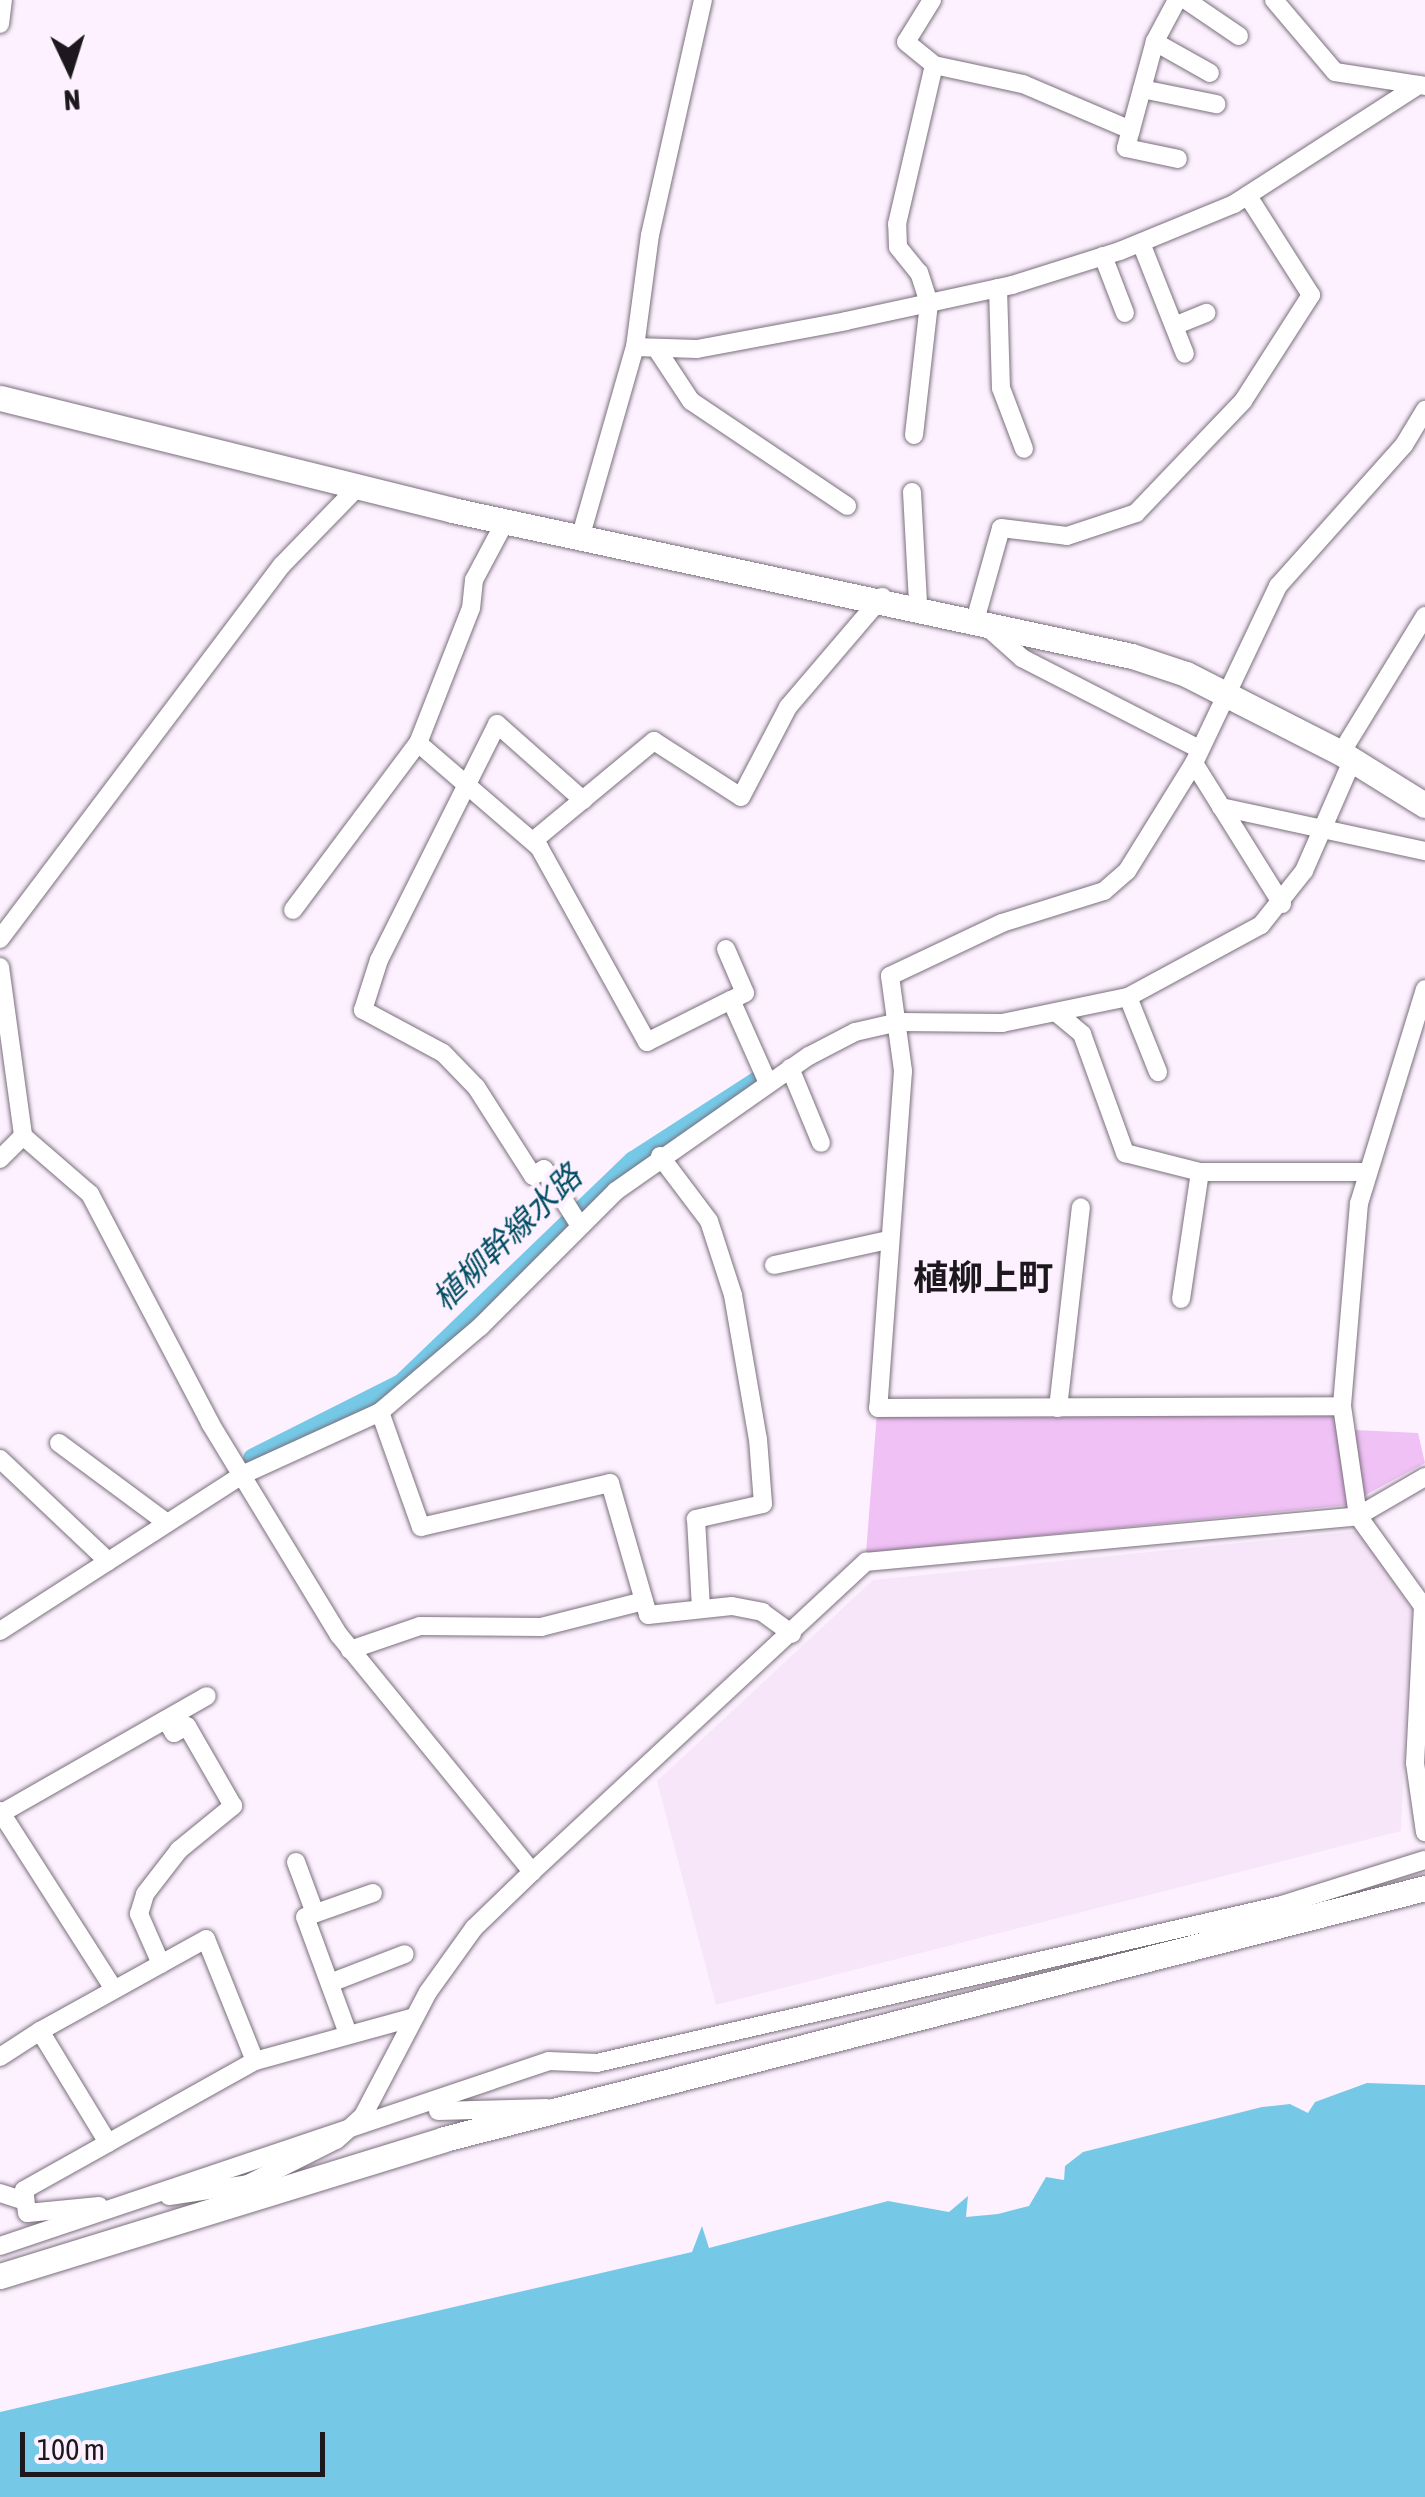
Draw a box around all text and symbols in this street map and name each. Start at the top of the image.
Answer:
north arrow [20,20,120,120]
text: N [63,83,81,116]
water label: 植柳幹線水路 [425,1158,589,1318]
district label: 植柳上町 [913,1256,1053,1298]
scale bar [25,2412,330,2474]
text: 100 m [37,2432,105,2466]

